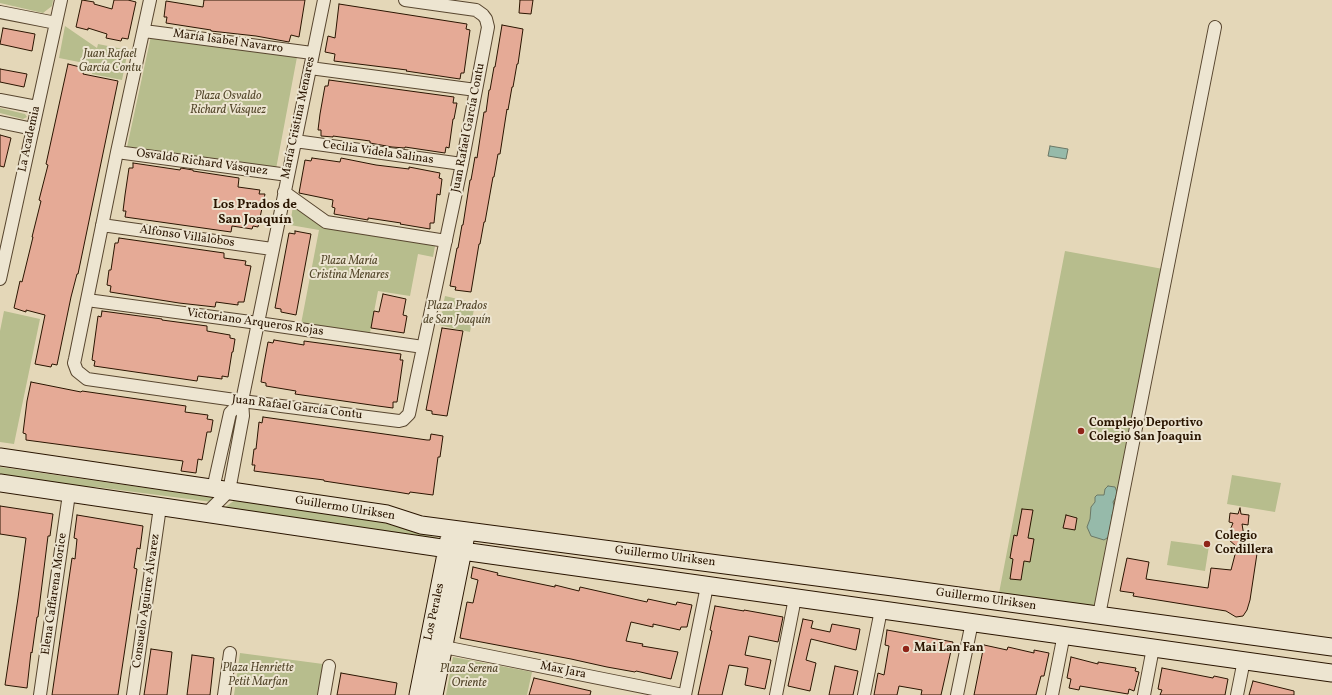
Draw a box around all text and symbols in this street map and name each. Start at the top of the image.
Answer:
street label: María Isabel Navarro [172,27,284,57]
park label: Juan Rafael García Contu [79,48,141,76]
street label: María Cristina Menares [279,55,319,181]
street label: Juan Rafael García Contu [449,62,489,194]
park label: Plaza Osvaldo Richard Vásquez [190,90,266,118]
street label: La Academia [16,105,44,173]
street label: Cecilia Videla Salinas [322,138,434,168]
street label: Osvaldo Richard Vásquez [135,147,269,179]
district label: Los Prados de San Joaquín [213,198,297,229]
street label: Alfonso Villalobos [138,223,236,251]
park label: Plaza María Cristina Menares [309,255,389,283]
park label: Plaza Prados de San Joaquín [423,300,491,328]
street label: Victoriano Arqueros Rojas [186,306,324,340]
street label: Juan Rafael García Contu [231,393,363,423]
place label: Complejo Deportivo Colegio San Joaquin [1089,417,1203,445]
marker: Complejo Deportivo Colegio San Joaquin [1076,426,1086,436]
street label: Guillermo Ulriksen [294,494,396,524]
place label: Colegio Cordillera [1215,530,1273,558]
street label: Elena Caffarena Morice [39,532,71,656]
street label: Consuelo Aguirre Álvarez [130,533,164,669]
marker: Colegio Cordillera [1202,539,1212,549]
street label: Guillermo Ulriksen [614,544,716,570]
street label: Los Perales [422,582,448,642]
street label: Guillermo Ulriksen [935,586,1037,614]
place label: Mai Lan Fan [914,642,984,656]
marker: Mai Lan Fan [901,644,911,654]
street label: Max Jara [539,659,587,683]
park label: Plaza Henriette Petit Marfan [222,662,294,690]
park label: Plaza Serena Oriente [440,663,498,691]

